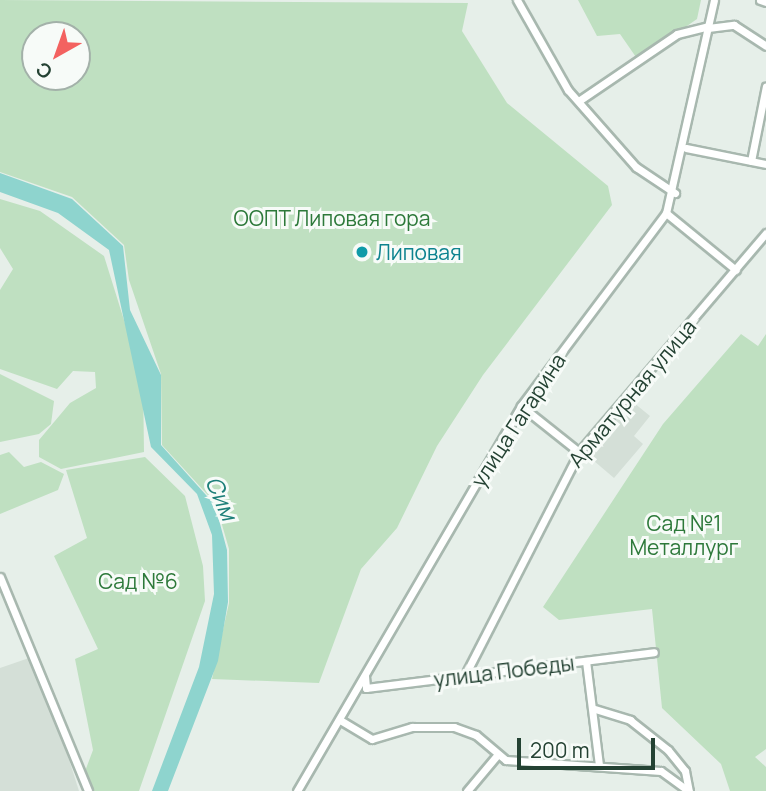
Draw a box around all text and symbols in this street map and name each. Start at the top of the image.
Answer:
north arrow [21,21,91,91]
text: С [30,56,58,85]
park label: ООПТ Липовая гора [233,205,431,231]
place label: Липовая [376,239,462,265]
marker: Липовая [354,244,370,260]
street label: Арматурная улица [563,314,701,472]
street label: улица Гагарина [465,348,571,492]
water label: Сим [200,472,244,524]
park label: Сад №1 Металлург [629,510,739,560]
park label: Сад №6 [98,568,178,594]
street label: улица Победы [432,650,576,692]
scale bar [521,724,659,768]
text: 200 m [530,736,590,764]

